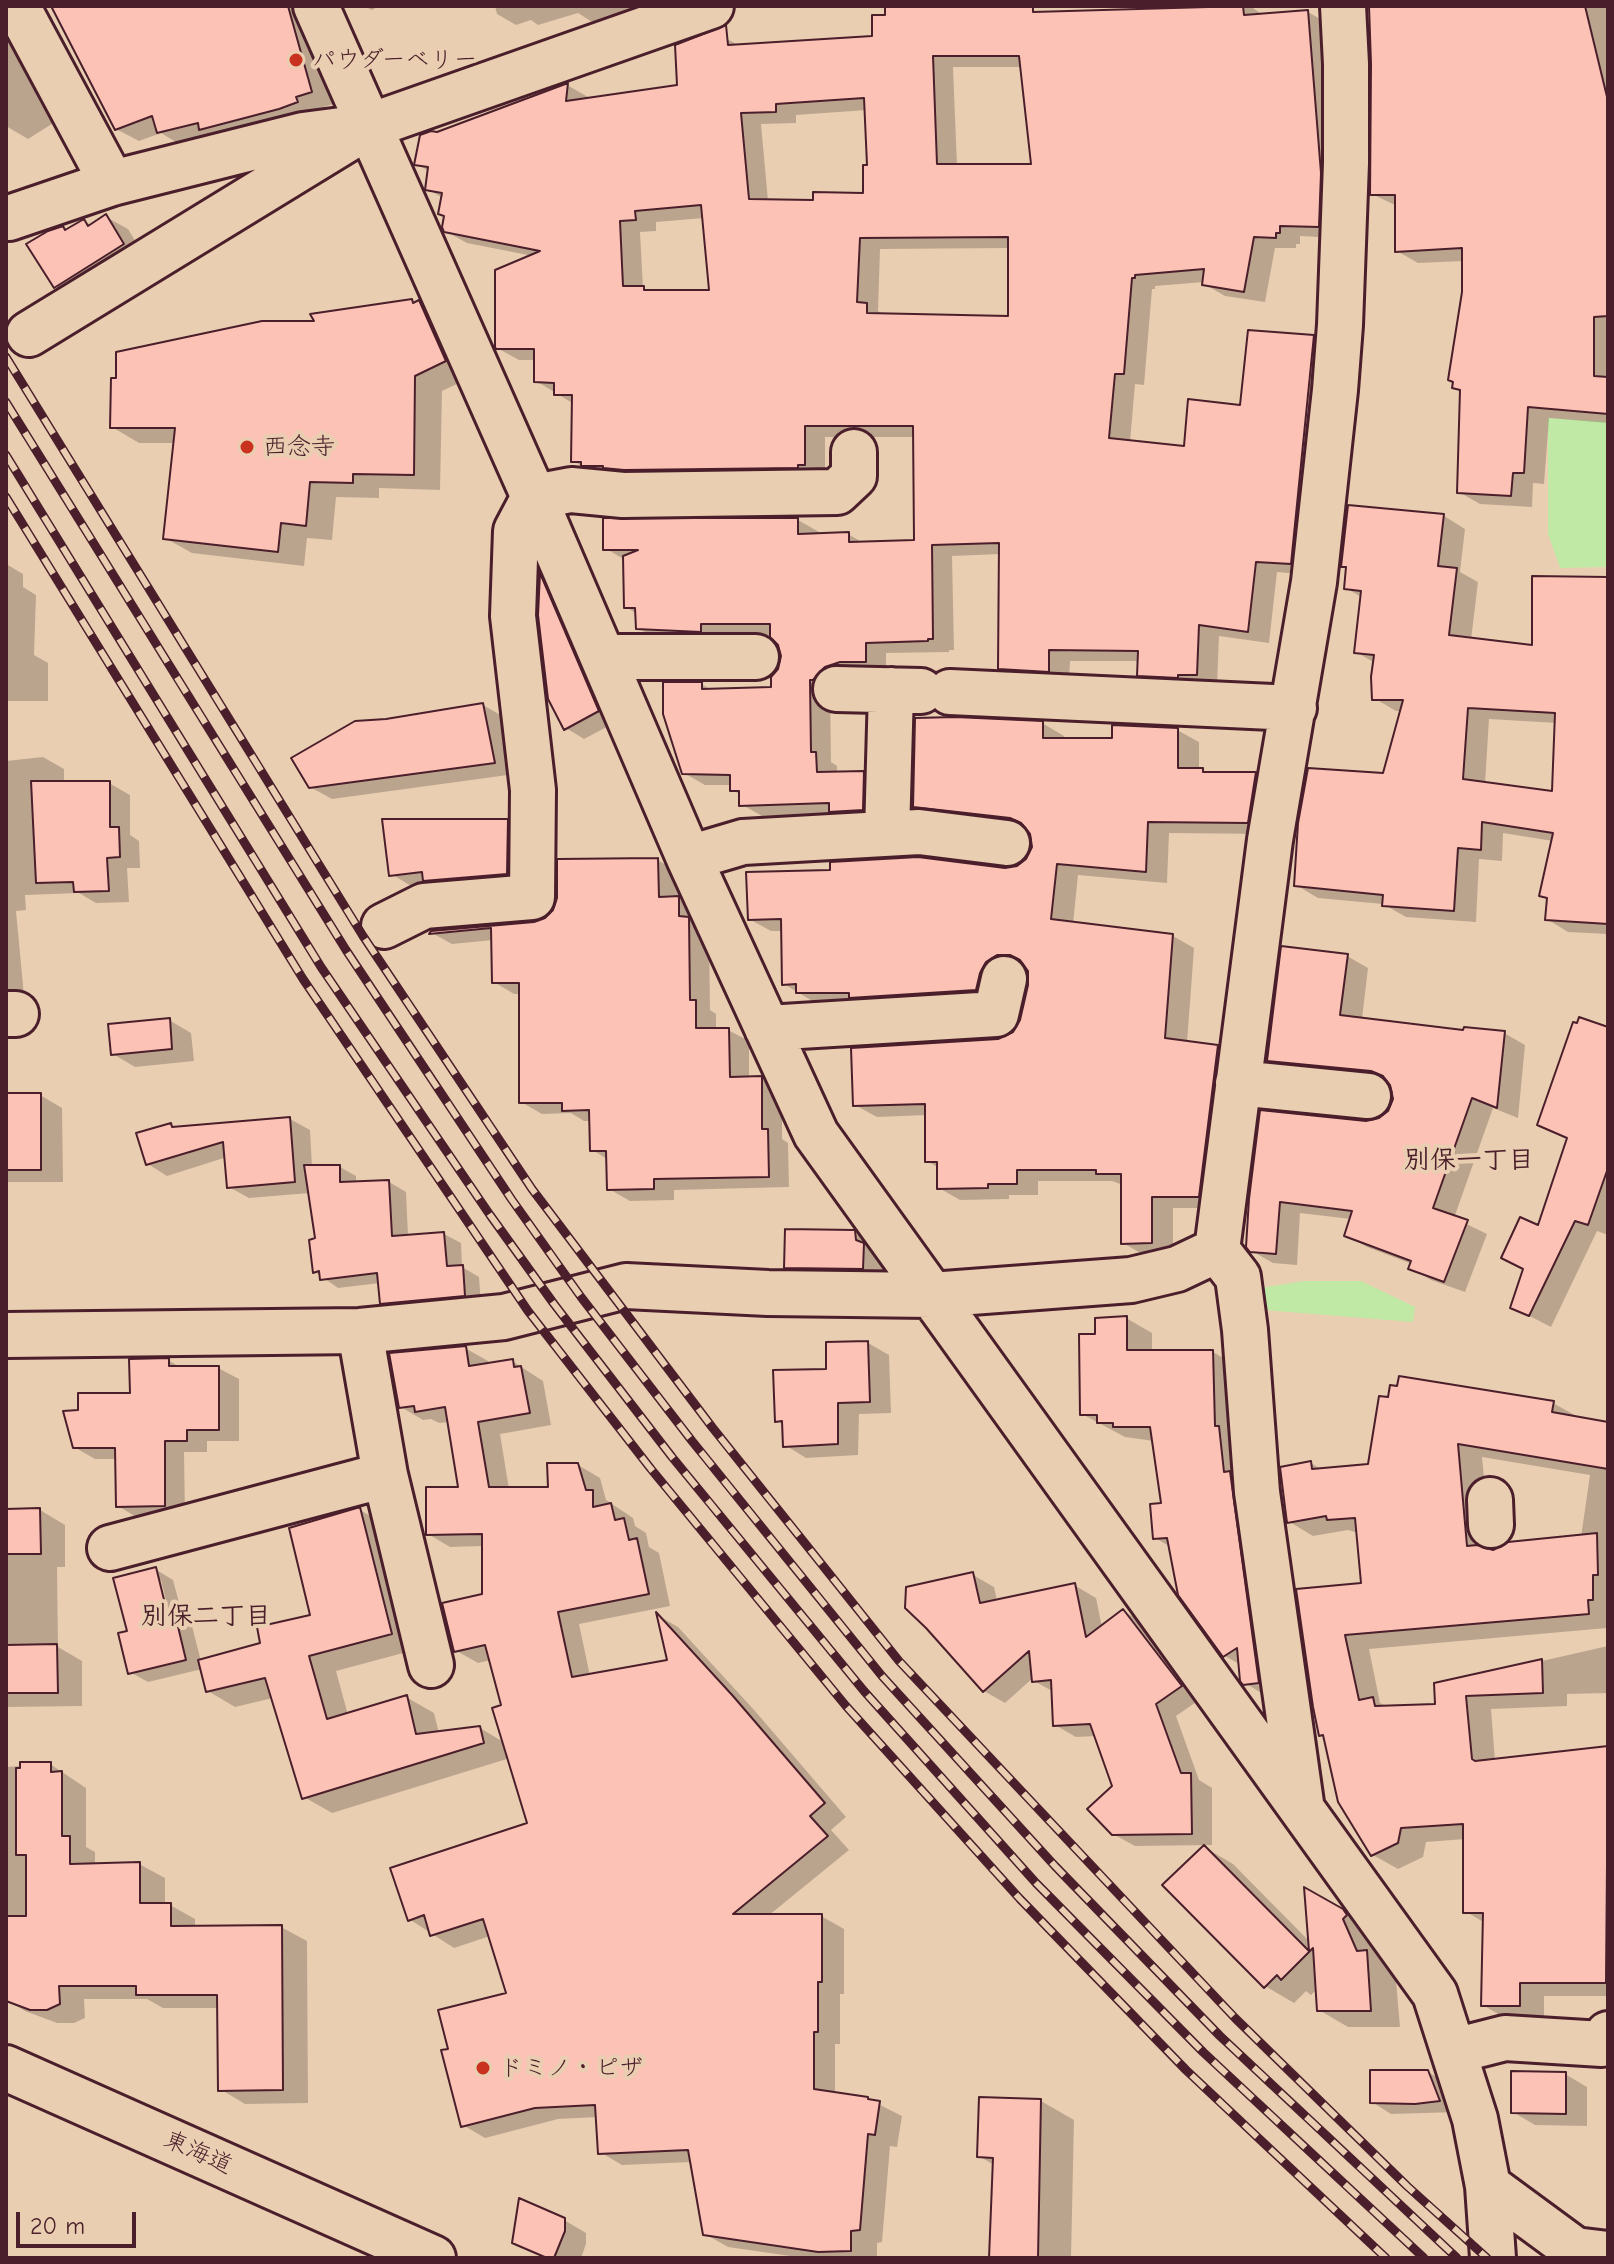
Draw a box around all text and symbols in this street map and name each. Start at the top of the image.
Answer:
place label: パウダーベリー [312,46,478,74]
marker: パウダーベリー [287,51,305,69]
place label: 西念寺 [263,433,335,461]
marker: 西念寺 [238,438,256,456]
district label: 別保一丁目 [1404,1145,1534,1177]
district label: 別保二丁目 [141,1601,271,1633]
place label: ドミノ・ピザ [499,2054,643,2082]
marker: ドミノ・ピザ [474,2059,492,2077]
street label: 東海道 [159,2125,237,2181]
scale bar [20,2196,140,2246]
text: 20 m [30,2212,85,2240]

